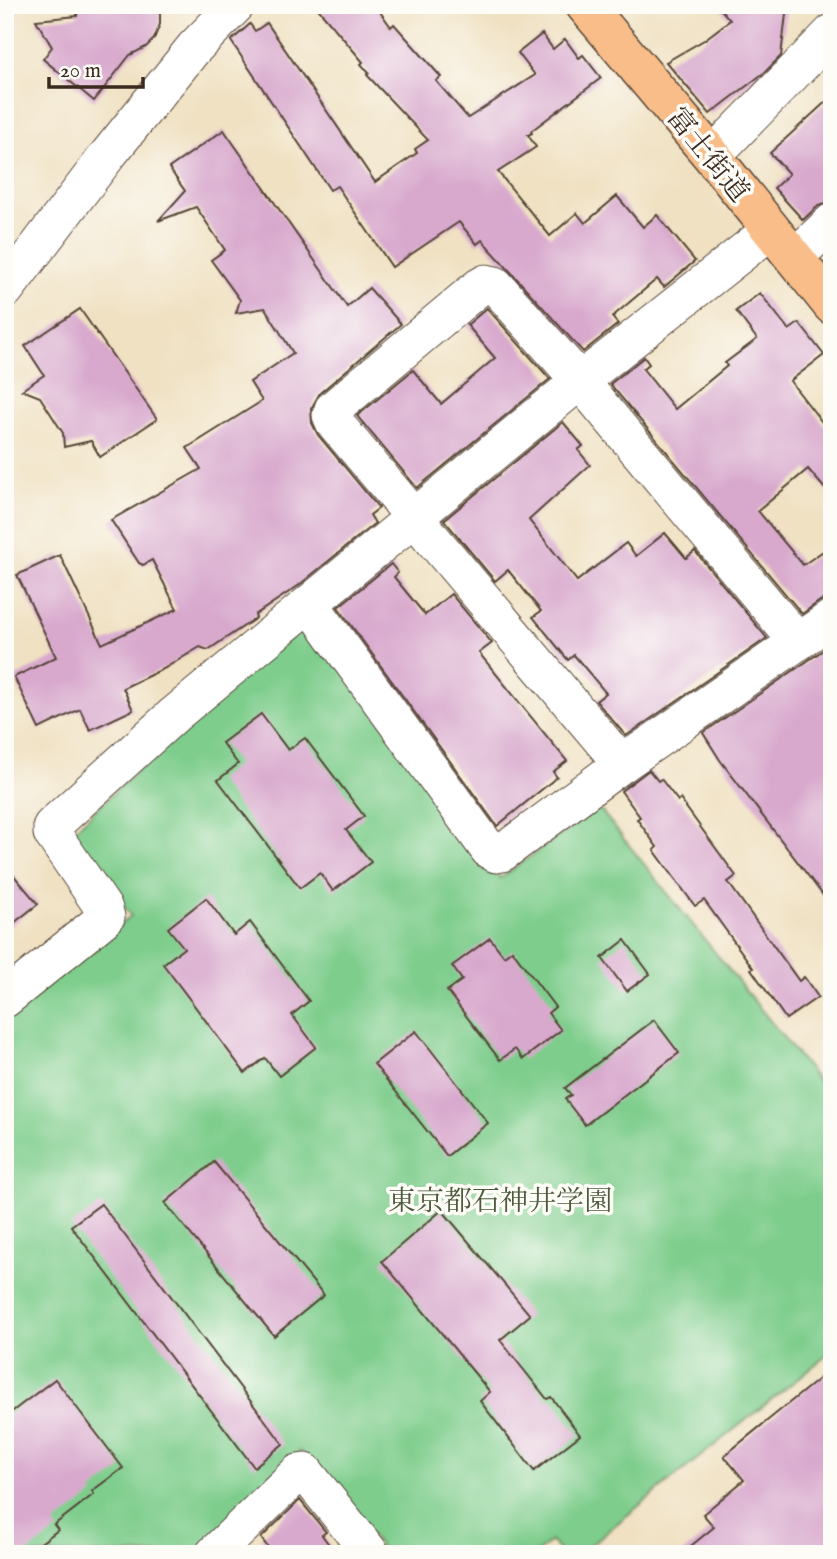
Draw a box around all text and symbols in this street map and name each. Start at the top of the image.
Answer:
scale bar [49,46,144,90]
text: 20 m [60,58,101,85]
street label: 富士街道 [658,101,756,210]
park label: 東京都石神井学園 [388,1185,612,1220]

